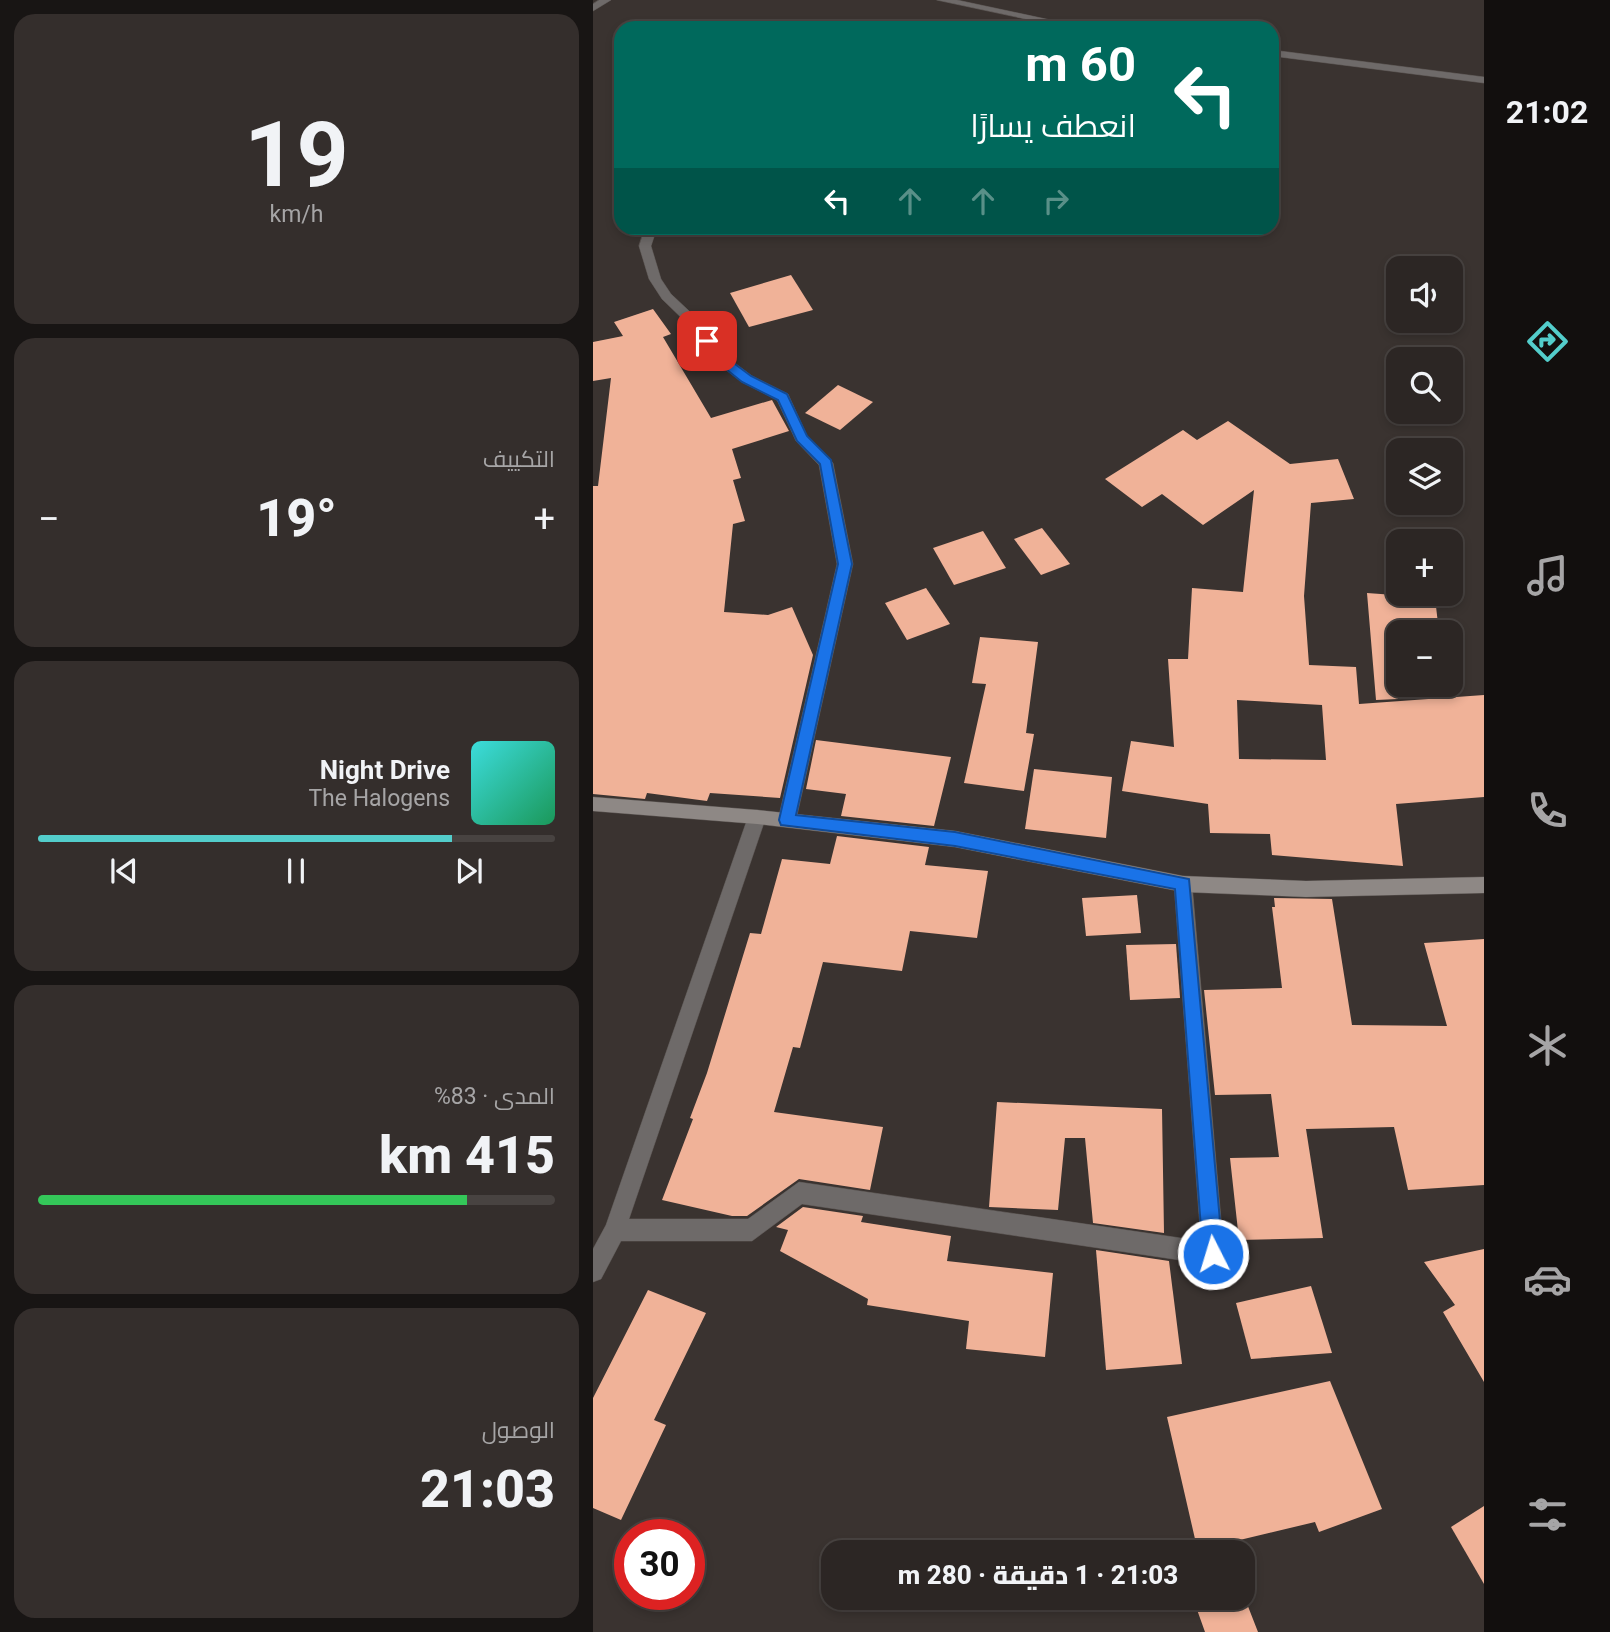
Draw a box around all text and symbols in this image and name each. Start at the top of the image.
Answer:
text: 60 m [1025,36,1136,93]
icon: left [1160,49,1251,140]
text: 21:02 [1506,93,1588,131]
text: 19 [244,102,349,208]
text: انعطف يسارًا [970,107,1136,145]
icon: left [818,182,856,220]
icon: ahead [891,182,929,220]
icon: ahead [964,182,1002,220]
icon: right [1037,182,1075,220]
text: km/h [270,201,324,228]
map controls [1386,256,1463,697]
button: sound [1386,256,1463,333]
pin [677,311,737,371]
icon: directions [1523,317,1572,366]
icon: arrive [688,322,726,360]
button: search [1386,347,1463,424]
button: layers [1386,438,1463,515]
text: التكييف [483,446,555,473]
text: 19° [256,488,337,549]
text: − [38,497,60,541]
text: + [533,497,555,541]
button: + [1386,529,1463,606]
icon: music [1523,551,1572,600]
button: − [1386,620,1463,697]
text: Night Drive [320,755,450,785]
text: The Halogens [308,785,450,812]
icon: phone [1523,786,1572,835]
icon: previous [105,852,143,890]
icon: pause [277,852,315,890]
icon: next [450,852,488,890]
icon: climate [1523,1021,1572,1070]
text: المدى · 83% [434,1083,555,1110]
text: 415 km [379,1125,555,1186]
position arrow [1176,1217,1250,1291]
icon: car [1523,1255,1572,1304]
text: الوصول [482,1417,555,1444]
text: 21:03 [420,1459,555,1520]
icon: filters [1523,1490,1572,1539]
speed limit sign: 30 [614,1519,705,1610]
text: 21:03 · 1 دقيقة · 280 m [898,1560,1178,1590]

